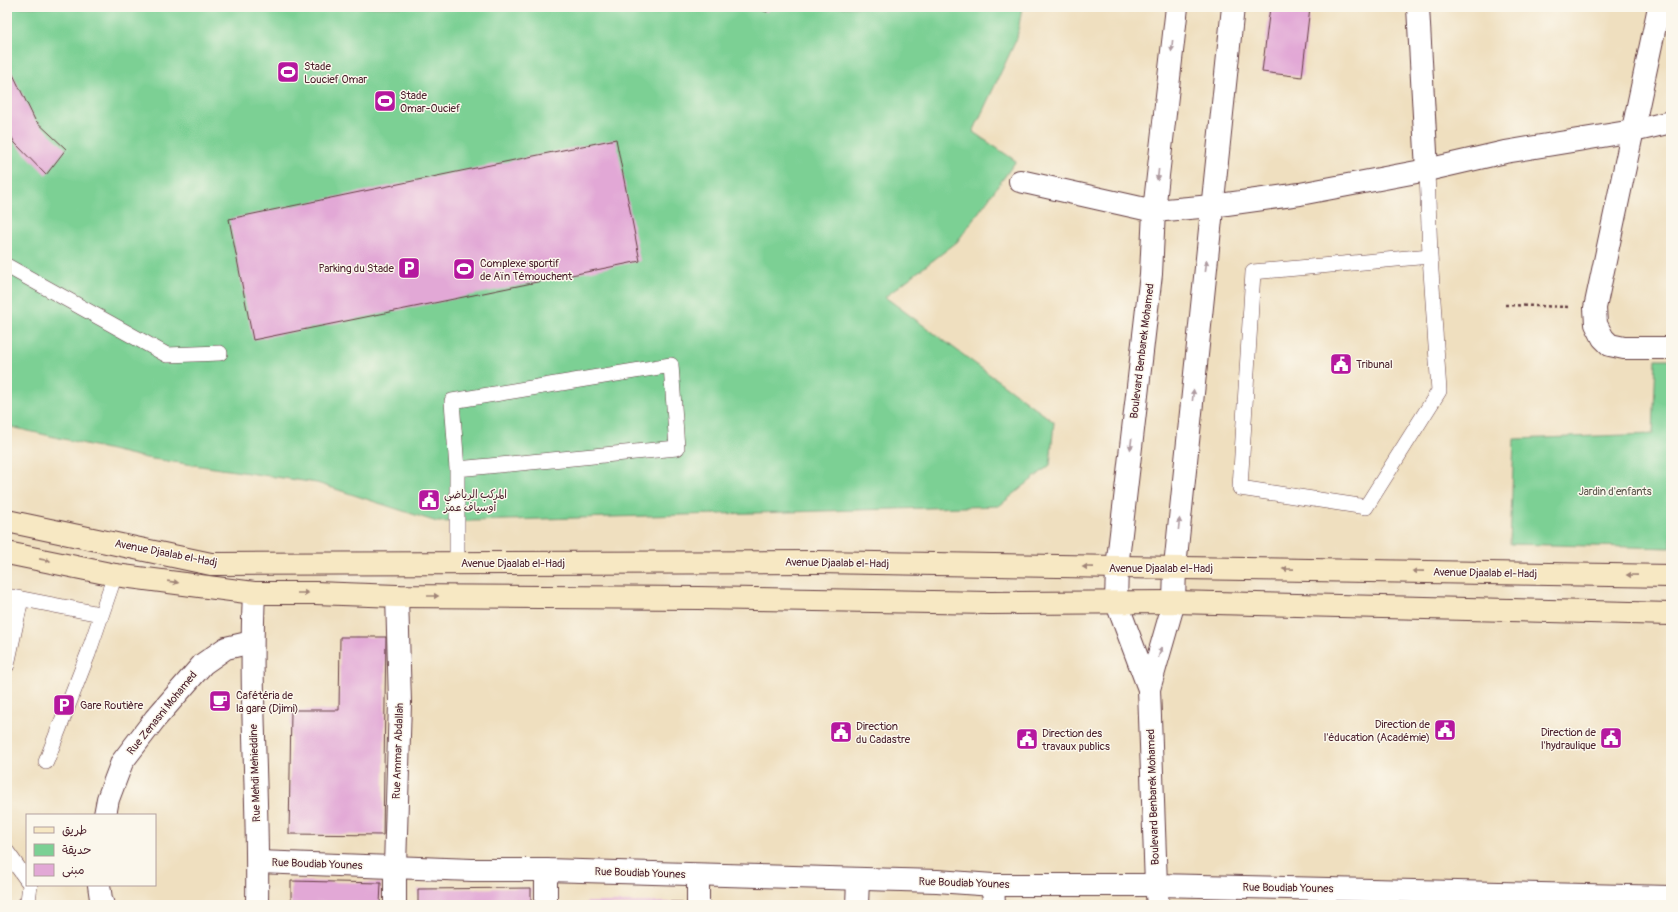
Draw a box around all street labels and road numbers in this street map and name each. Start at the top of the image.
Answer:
street label: Boulevard Benbarek Mohamed [1127,283,1157,419]
street label: Avenue Djaalab el-Hadj [114,537,218,569]
street label: Avenue Djaalab el-Hadj [785,556,889,570]
street label: Avenue Djaalab el-Hadj [461,557,565,570]
street label: Avenue Djaalab el-Hadj [1109,562,1213,575]
street label: Avenue Djaalab el-Hadj [1433,566,1537,580]
street label: Rue Zenasni Mohamed [124,669,200,757]
street label: Rue Ammar Abdallah [390,703,406,799]
street label: Rue Mehdi Mehieddine [247,723,263,822]
street label: Boulevard Benbarek Mohamed [1144,729,1162,865]
street label: Rue Boudiab Younes [271,856,363,872]
street label: Rue Boudiab Younes [594,865,686,881]
street label: Rue Boudiab Younes [918,875,1010,891]
street label: Rue Boudiab Younes [1242,881,1334,895]

